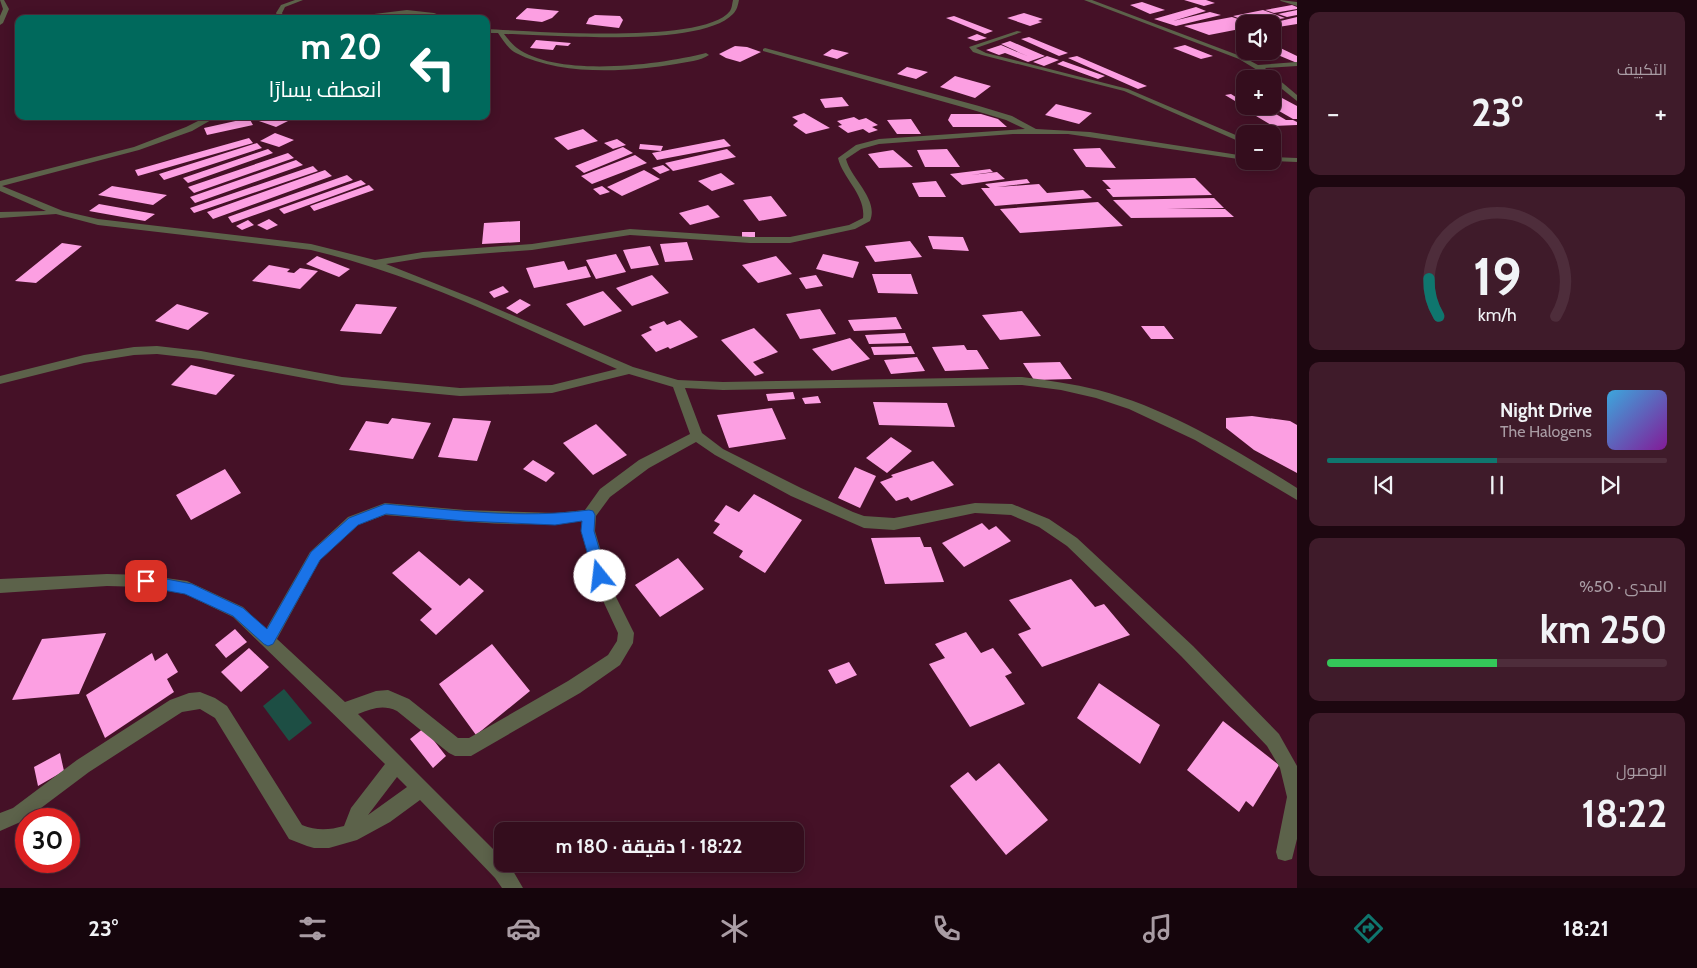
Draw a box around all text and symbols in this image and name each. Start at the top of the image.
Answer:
map controls [1236,15,1281,170]
button: sound [1236,15,1281,60]
text: 20 m [300,25,382,68]
icon: left [400,35,465,100]
text: التكييف [1617,60,1667,79]
button: + [1236,70,1281,115]
text: انعطف يسارًا [269,76,382,103]
text: 23° [1471,89,1523,136]
text: − [1327,96,1339,130]
text: + [1655,96,1667,130]
button: − [1236,125,1281,170]
text: 19 [1473,245,1521,308]
text: km/h [1477,304,1517,325]
text: Night Drive [1500,399,1592,422]
text: The Halogens [1500,422,1592,441]
icon: previous [1370,471,1398,499]
icon: pause [1483,471,1511,499]
icon: next [1596,471,1624,499]
position arrow [573,549,625,601]
pin [125,560,167,602]
icon: arrive [132,567,160,595]
text: المدى · 50% [1579,577,1667,596]
text: 250 km [1540,606,1667,653]
text: الوصول [1616,761,1667,780]
text: 18:22 [1581,790,1667,837]
speed limit sign: 30 [15,808,80,873]
text: 18:22 · 1 دقيقة · 180 m [556,835,742,858]
icon: filters [295,911,330,946]
icon: car [506,911,541,946]
icon: climate [717,911,752,946]
icon: phone [929,911,964,946]
icon: music [1140,911,1175,946]
icon: directions [1351,911,1386,946]
text: 23° [88,915,118,942]
text: 18:21 [1563,915,1609,942]

